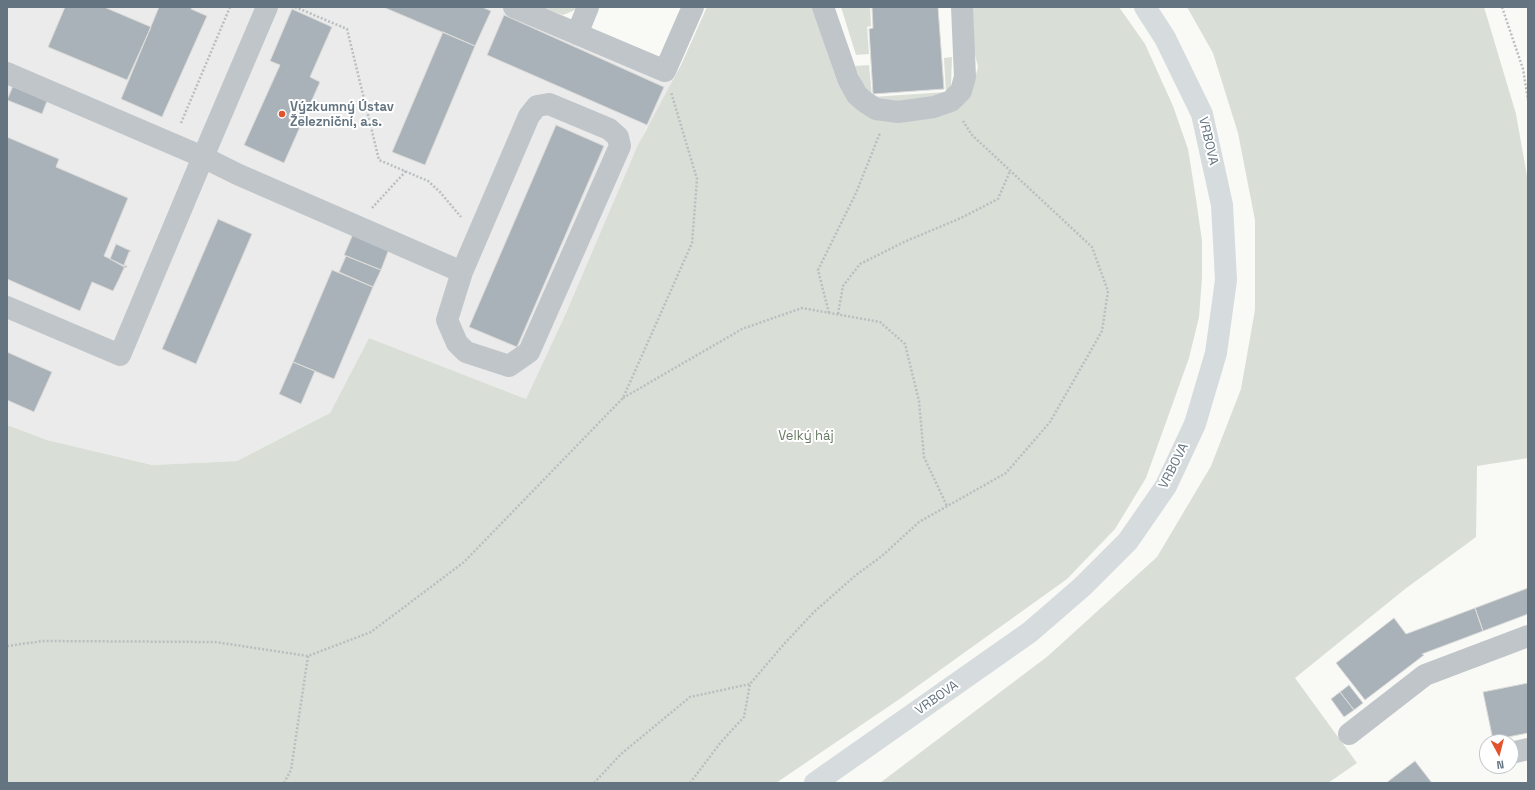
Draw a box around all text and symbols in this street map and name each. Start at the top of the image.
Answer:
place label: Výzkumný Ústav Železniční, a.s. [290,99,394,130]
marker: Výzkumný Ústav Železniční, a.s. [277,109,287,119]
street label: VRBOVA [1195,115,1221,167]
park label: Velký háj [778,428,834,444]
street label: VRBOVA [1156,441,1192,491]
street label: VRBOVA [912,678,962,718]
north arrow [1479,734,1519,774]
text: N [1496,758,1505,772]

